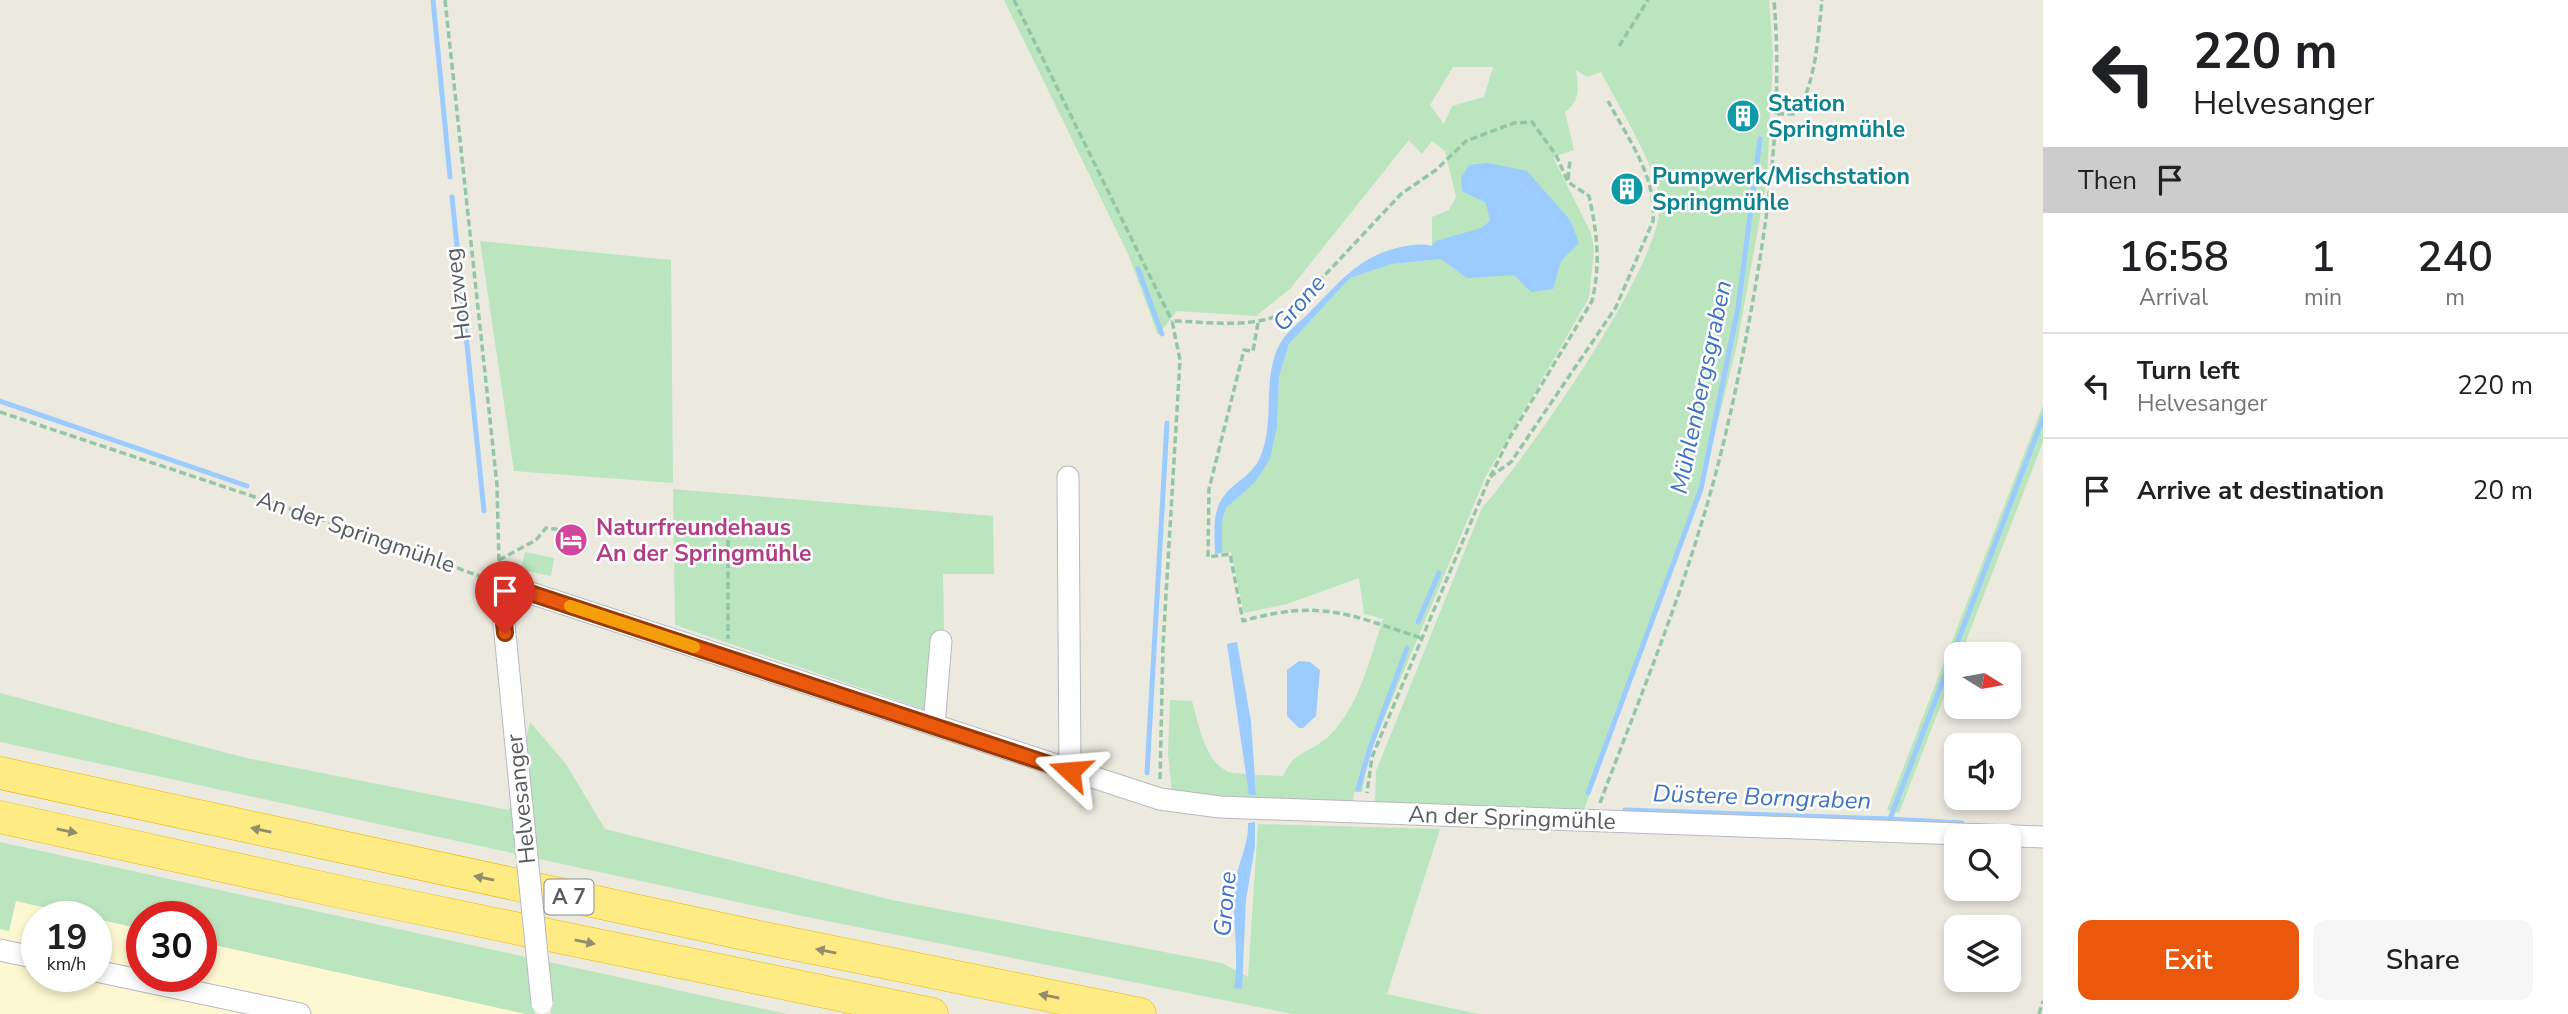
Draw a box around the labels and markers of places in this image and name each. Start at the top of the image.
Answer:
place label: Station Springmühle [1768,88,1905,145]
building icon: Station Springmühle [1724,97,1762,135]
place label: Pumpwerk/Mischstation Springmühle [1652,161,1910,218]
building icon: Pumpwerk/Mischstation Springmühle [1608,170,1646,208]
place label: Naturfreundehaus An der Springmühle [596,512,811,569]
hotel icon: Naturfreundehaus An der Springmühle [552,521,590,559]
pin [475,561,535,633]

